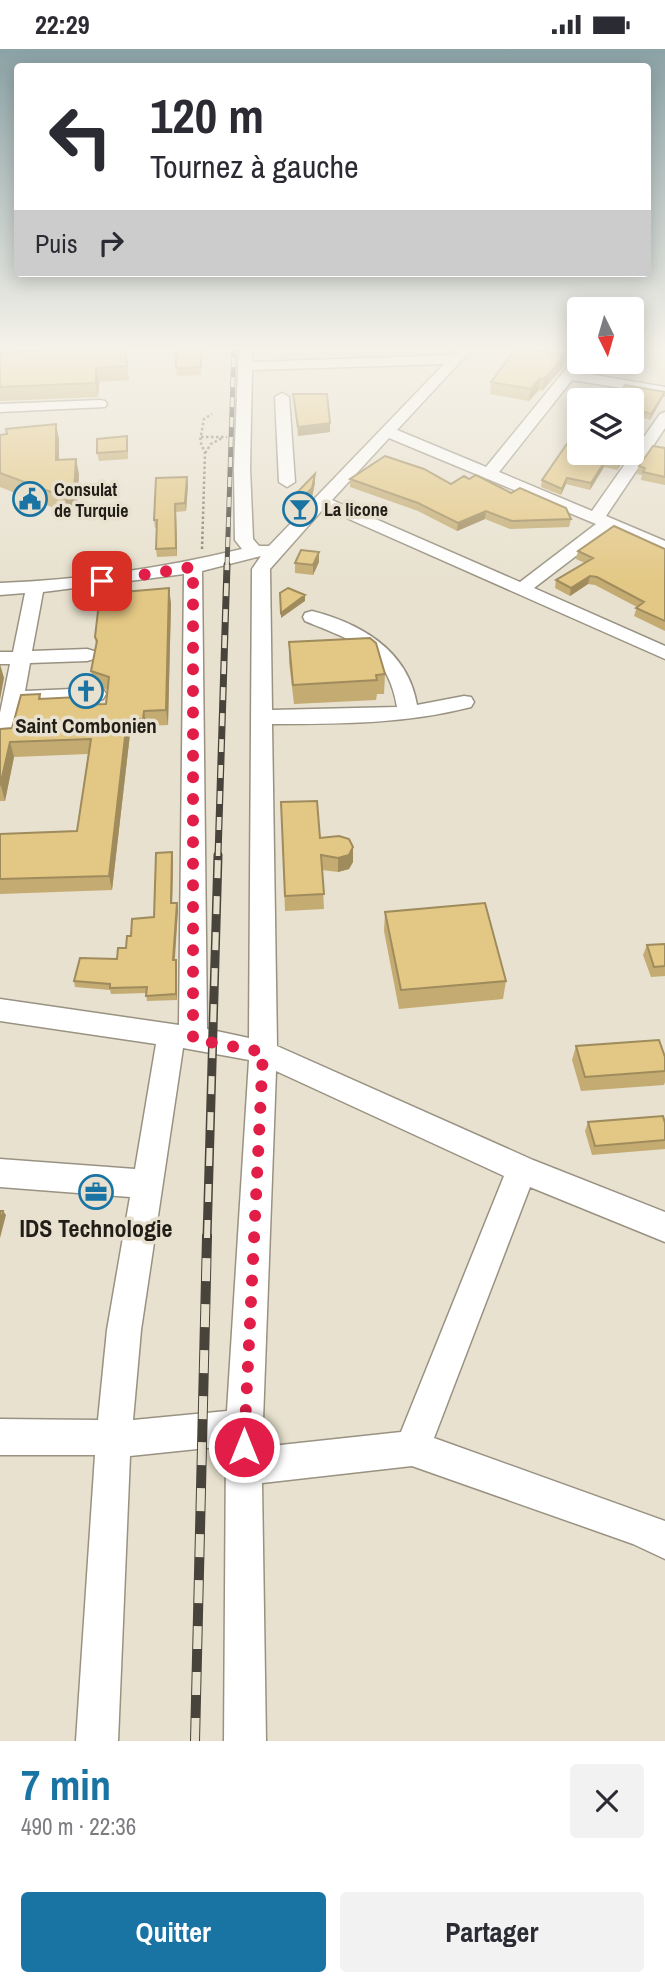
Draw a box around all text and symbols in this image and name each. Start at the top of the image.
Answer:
text: 22:29 [35,7,90,42]
text: 120 m [150,82,264,148]
icon: left [35,91,126,182]
text: Tournez à gauche [150,145,359,188]
icon: right [92,224,130,262]
text: Puis [35,226,78,261]
north arrow [567,297,644,375]
map controls [567,297,644,465]
button: layers [567,388,644,465]
place label: Consulat de Turquie [54,477,128,523]
public building icon: Consulat de Turquie [11,480,49,518]
bar icon: La licone [281,490,319,528]
place label: La licone [324,497,388,522]
pin [72,551,132,611]
icon: arrive [83,562,121,600]
church icon: Saint Combonien [67,672,105,710]
place label: Saint Combonien [15,711,157,740]
office icon: IDS Technologie [77,1173,115,1211]
place label: IDS Technologie [20,1212,172,1244]
position arrow [207,1410,281,1484]
text: 7 min [21,1757,111,1813]
button: close [570,1764,644,1838]
text: 490 m · 22:36 [21,1811,136,1842]
button: Quitter [21,1892,326,1972]
button: Partager [340,1892,644,1972]

